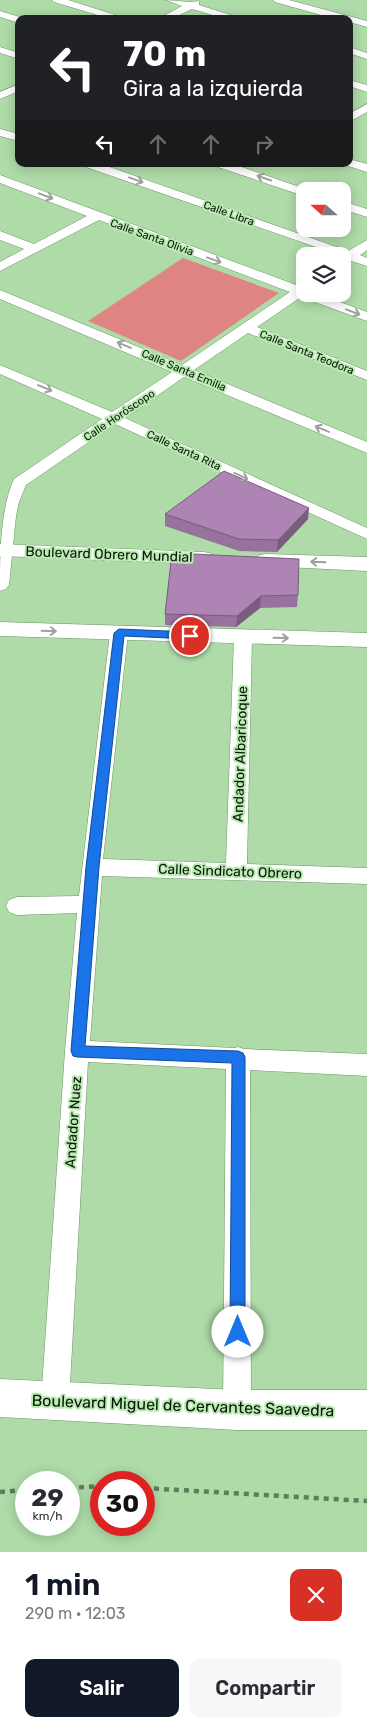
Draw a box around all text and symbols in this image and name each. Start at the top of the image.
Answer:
text: 70 m [123,33,206,75]
icon: left [40,35,105,100]
text: Gira a la izquierda [123,75,303,102]
icon: left [91,130,119,158]
icon: ahead [144,130,172,158]
icon: ahead [197,130,225,158]
icon: right [250,130,278,158]
one-way arrow [256,173,272,182]
one-way arrow [128,176,144,185]
north arrow [296,182,351,238]
map controls [296,182,351,302]
one-way arrow [38,193,53,202]
street label: Calle Libra [202,198,256,229]
street label: Calle Santa Olivia [108,216,195,259]
button: layers [296,247,351,302]
one-way arrow [206,256,221,265]
one-way arrow [345,307,360,317]
street label: Calle Santa Teodora [258,328,356,377]
one-way arrow [117,340,132,350]
street label: Calle Santa Emilia [140,347,228,394]
one-way arrow [37,384,52,394]
street label: Calle Horóscopo [81,387,157,444]
one-way arrow [315,424,330,434]
street label: Calle Santa Rita [145,428,223,473]
one-way arrow [233,472,248,482]
street label: Boulevard Obrero Mundial [25,543,193,566]
one-way arrow [311,558,327,567]
pin [169,615,211,657]
icon: arrive [176,622,204,650]
one-way arrow [40,626,56,635]
one-way arrow [273,634,289,643]
street label: Andador Albaricoque [230,685,251,822]
street label: Calle Sindicato Obrero [158,860,302,883]
street label: Andador Nuez [62,1076,85,1168]
position arrow [211,1305,263,1357]
street label: Boulevard Miguel de Cervantes Saavedra [31,1391,335,1420]
speed limit sign: 30 [90,1471,155,1536]
text: 29 [31,1483,64,1512]
text: km/h [33,1509,62,1523]
text: 1 min [25,1567,100,1603]
button: close [290,1569,342,1621]
text: 290 m · 12:03 [25,1604,125,1623]
button: Salir [25,1659,179,1717]
button: Compartir [189,1659,342,1717]

